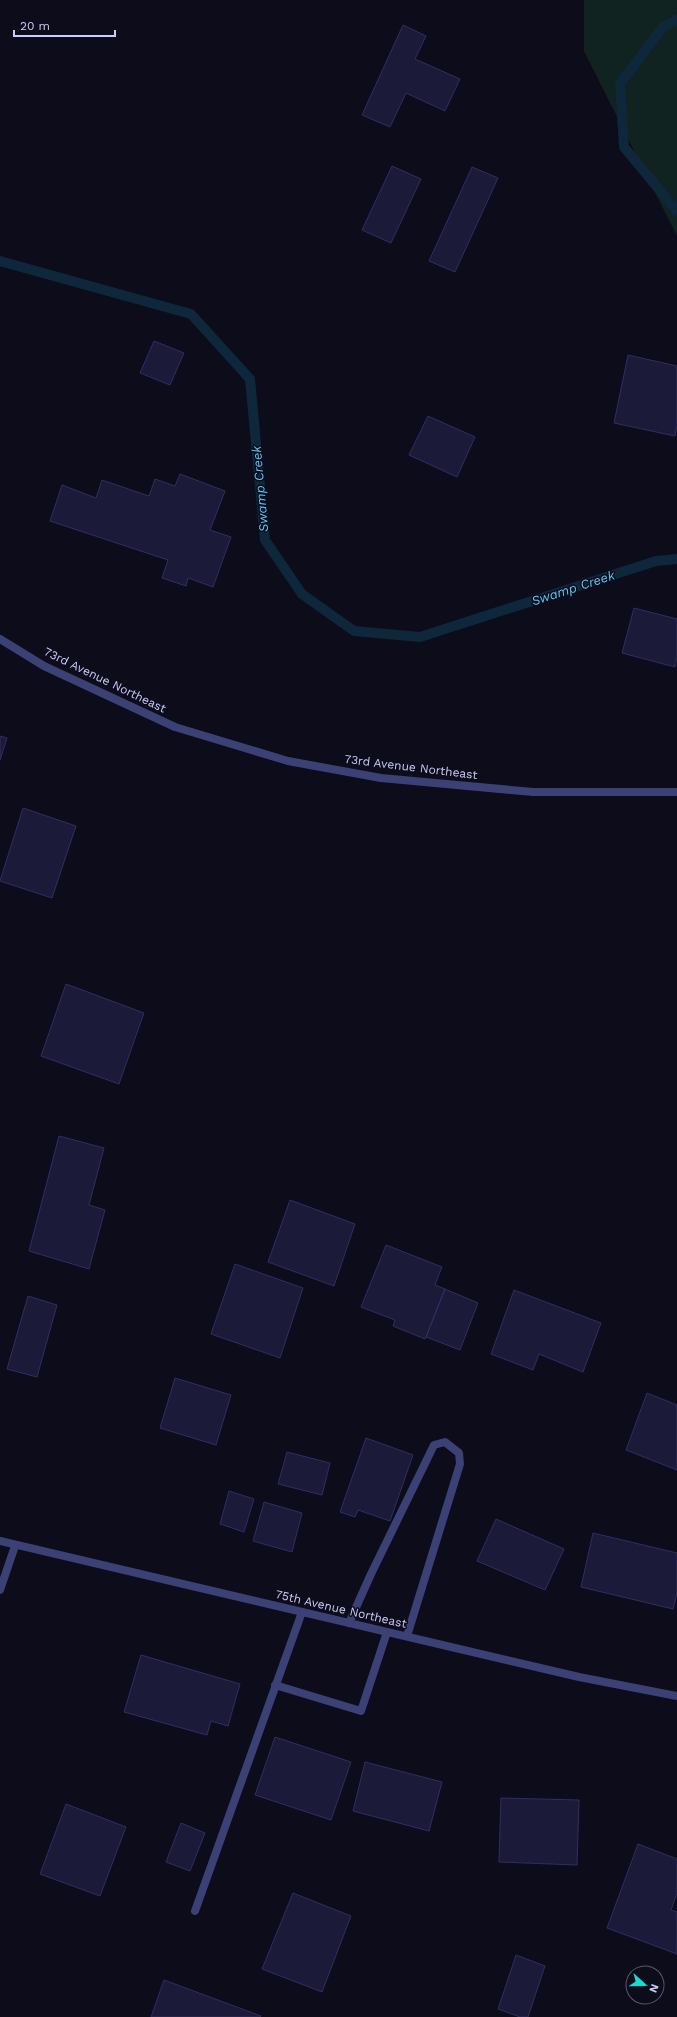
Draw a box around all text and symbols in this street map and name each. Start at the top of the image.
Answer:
scale bar [14,12,115,38]
text: 20 m [20,19,50,33]
water label: Swamp Creek [249,444,271,533]
water label: Swamp Creek [529,567,617,609]
street label: 73rd Avenue Northeast [42,644,168,716]
street label: 73rd Avenue Northeast [344,752,478,782]
street label: 75th Avenue Northeast [274,1587,408,1631]
north arrow [625,1965,665,2005]
text: N [646,1982,661,1995]

